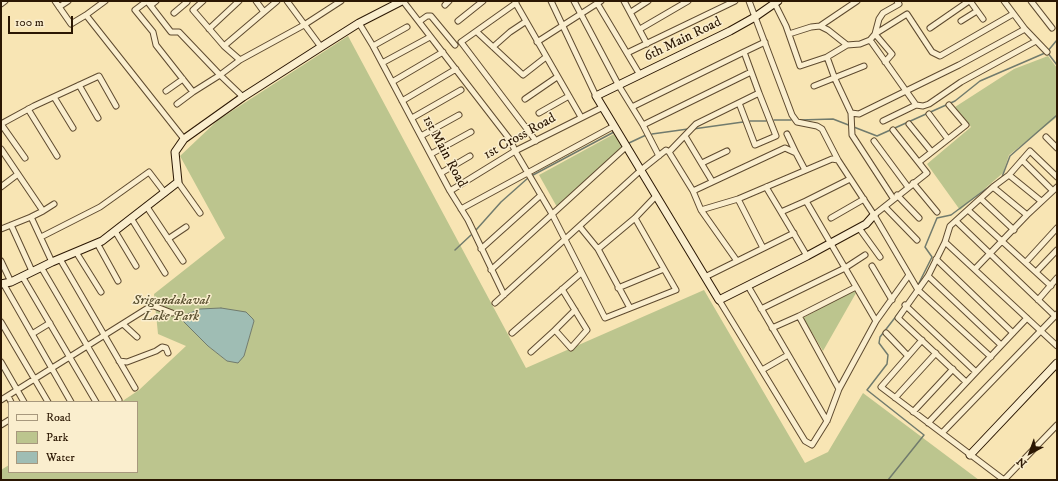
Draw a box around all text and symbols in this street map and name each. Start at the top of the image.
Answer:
scale bar [10,8,75,34]
street label: 6th Main Road [642,14,724,66]
text: 100 m [15,15,44,30]
street label: 1st Cross Road [481,110,559,164]
street label: 1st Main Road [418,113,470,191]
park label: Srigandakaval Lake Park [133,293,209,326]
legend [8,401,138,473]
text: Road [46,410,71,425]
text: Park [46,430,68,445]
north arrow [1010,433,1050,473]
text: Water [46,450,75,465]
text: N [1014,454,1030,470]

